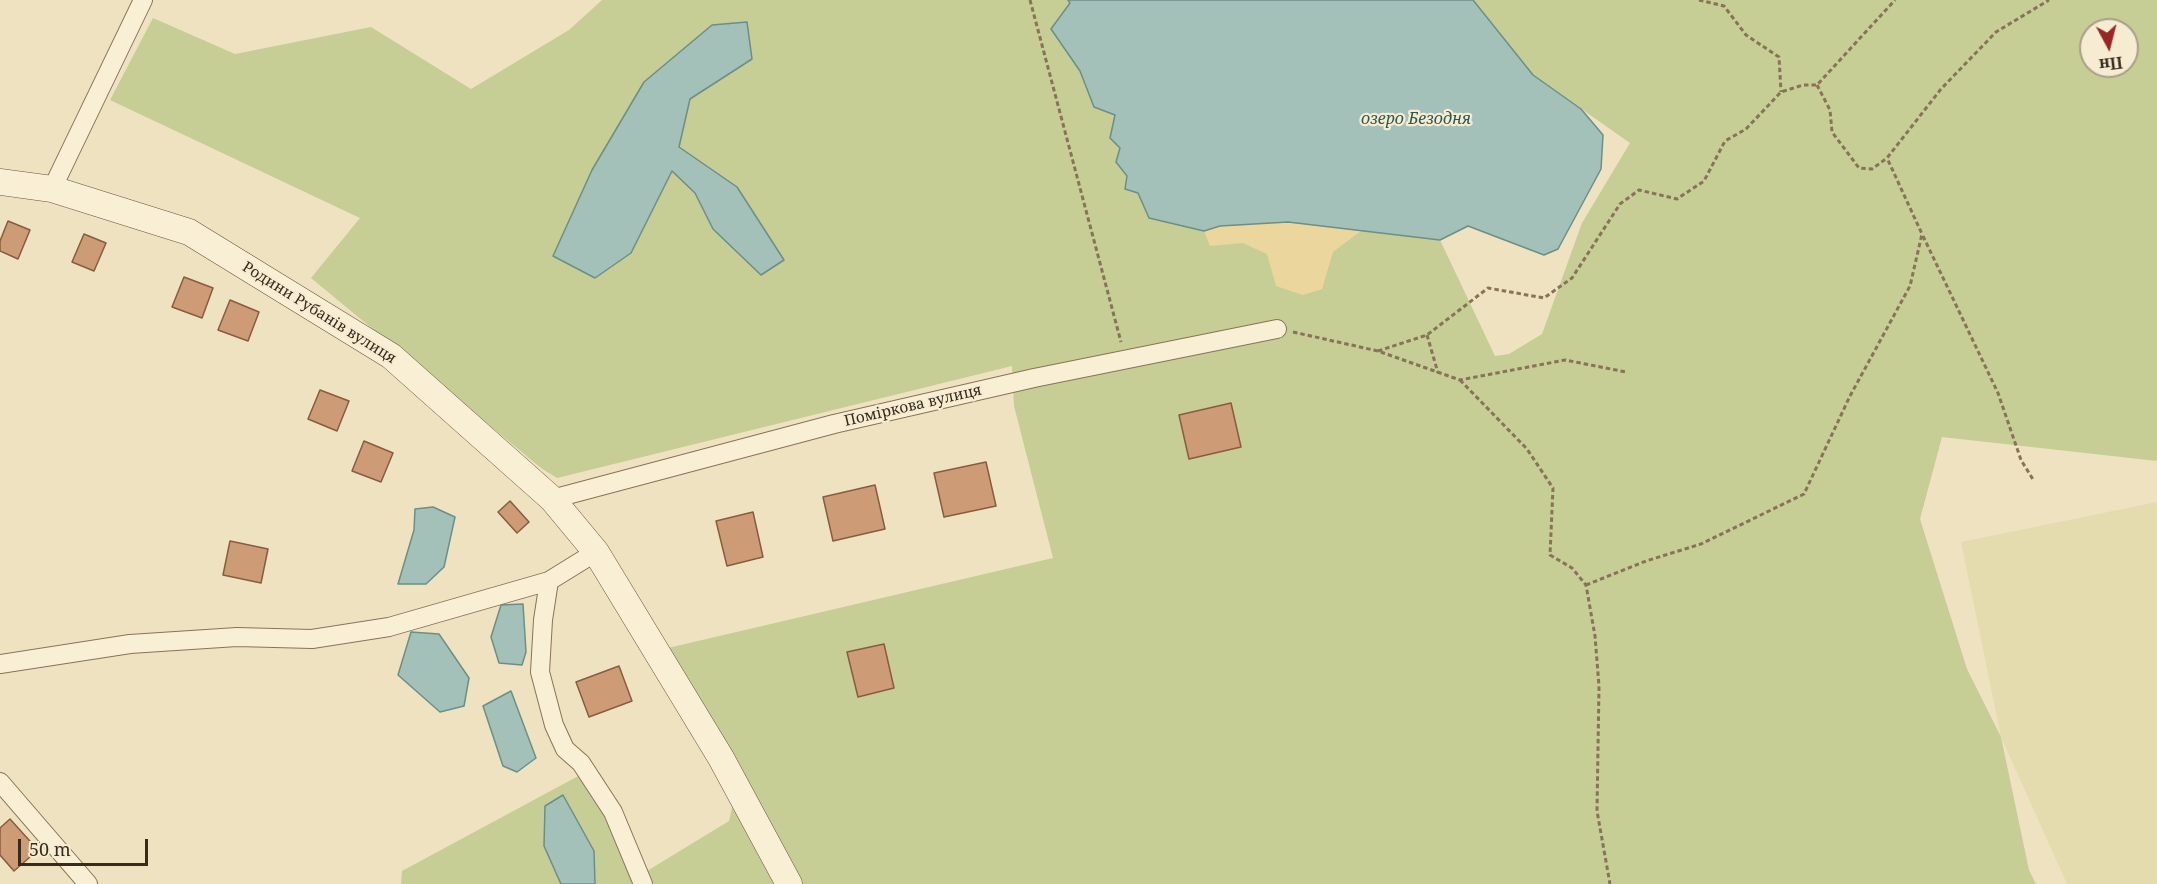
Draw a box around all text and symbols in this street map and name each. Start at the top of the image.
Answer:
north arrow [2079,18,2139,78]
text: Пн [2098,52,2124,76]
water label: озеро Безодня [1361,109,1471,129]
street label: Родини Рубанів вулиця [239,258,399,368]
street label: Поміркова вулиця [843,381,983,431]
scale bar [21,827,152,865]
text: 50 m [29,837,71,861]

